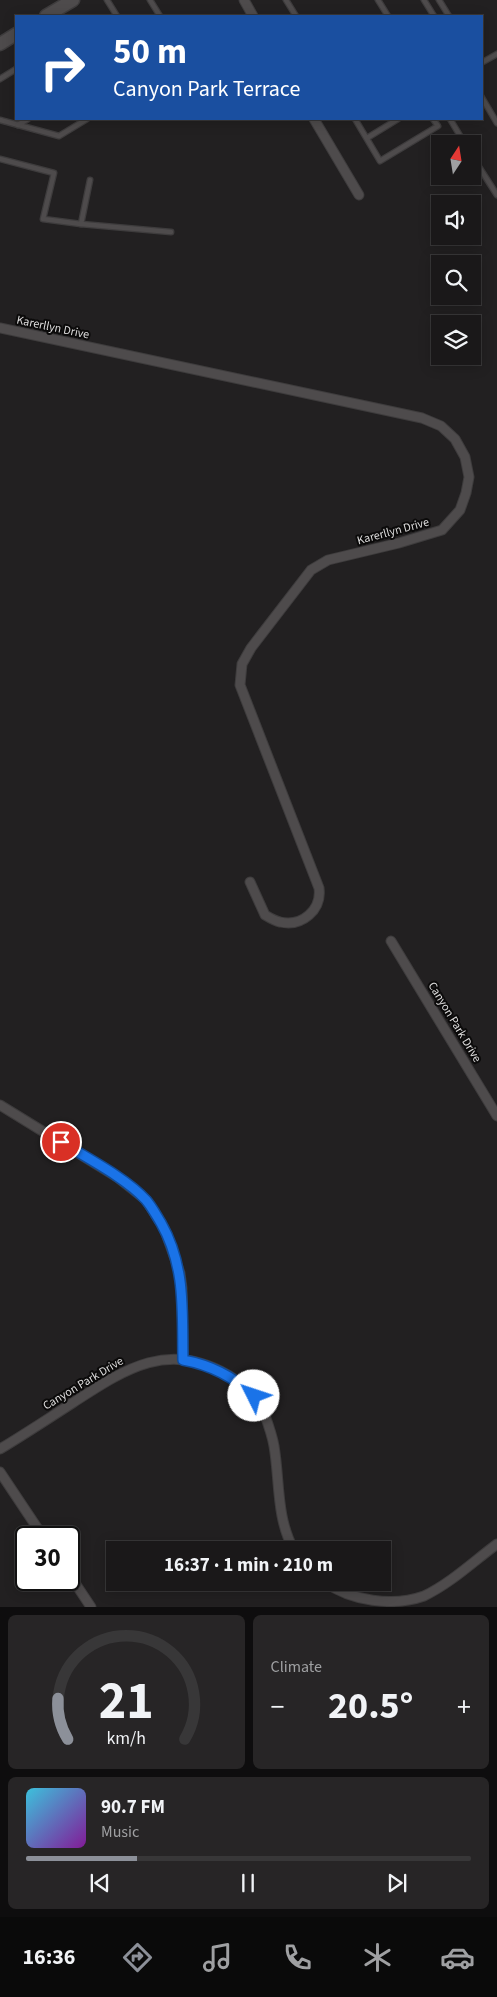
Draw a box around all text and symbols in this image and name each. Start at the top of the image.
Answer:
text: 50 m [113,27,187,77]
icon: right [30,35,95,100]
text: Canyon Park Terrace [113,73,300,105]
north arrow [431,135,481,185]
map controls [431,135,481,365]
button: sound [431,195,481,245]
button: search [431,255,481,305]
street label: Karerllyn Drive [15,311,91,343]
button: layers [431,315,481,365]
street label: Karerllyn Drive [355,514,431,549]
street label: Canyon Park Drive [424,979,485,1066]
pin [40,1121,82,1163]
icon: arrive [47,1128,75,1156]
street label: Canyon Park Drive [40,1353,127,1414]
position arrow [227,1369,279,1421]
speed limit sign: 30 [15,1526,80,1591]
text: 16:37 · 1 min · 210 m [164,1552,333,1579]
text: Climate [271,1656,322,1678]
text: 21 [99,1665,154,1739]
text: 20.5° [328,1679,413,1733]
text: − [271,1687,284,1727]
text: + [457,1687,471,1727]
text: km/h [106,1726,146,1751]
text: 90.7 FM [101,1794,165,1821]
text: Music [101,1821,139,1843]
icon: previous [86,1869,114,1897]
icon: pause [234,1869,262,1897]
icon: next [383,1869,411,1897]
icon: directions [120,1940,155,1975]
icon: music [200,1940,235,1975]
icon: phone [280,1940,315,1975]
icon: climate [360,1940,395,1975]
icon: car [440,1940,475,1975]
text: 16:36 [22,1941,75,1973]

